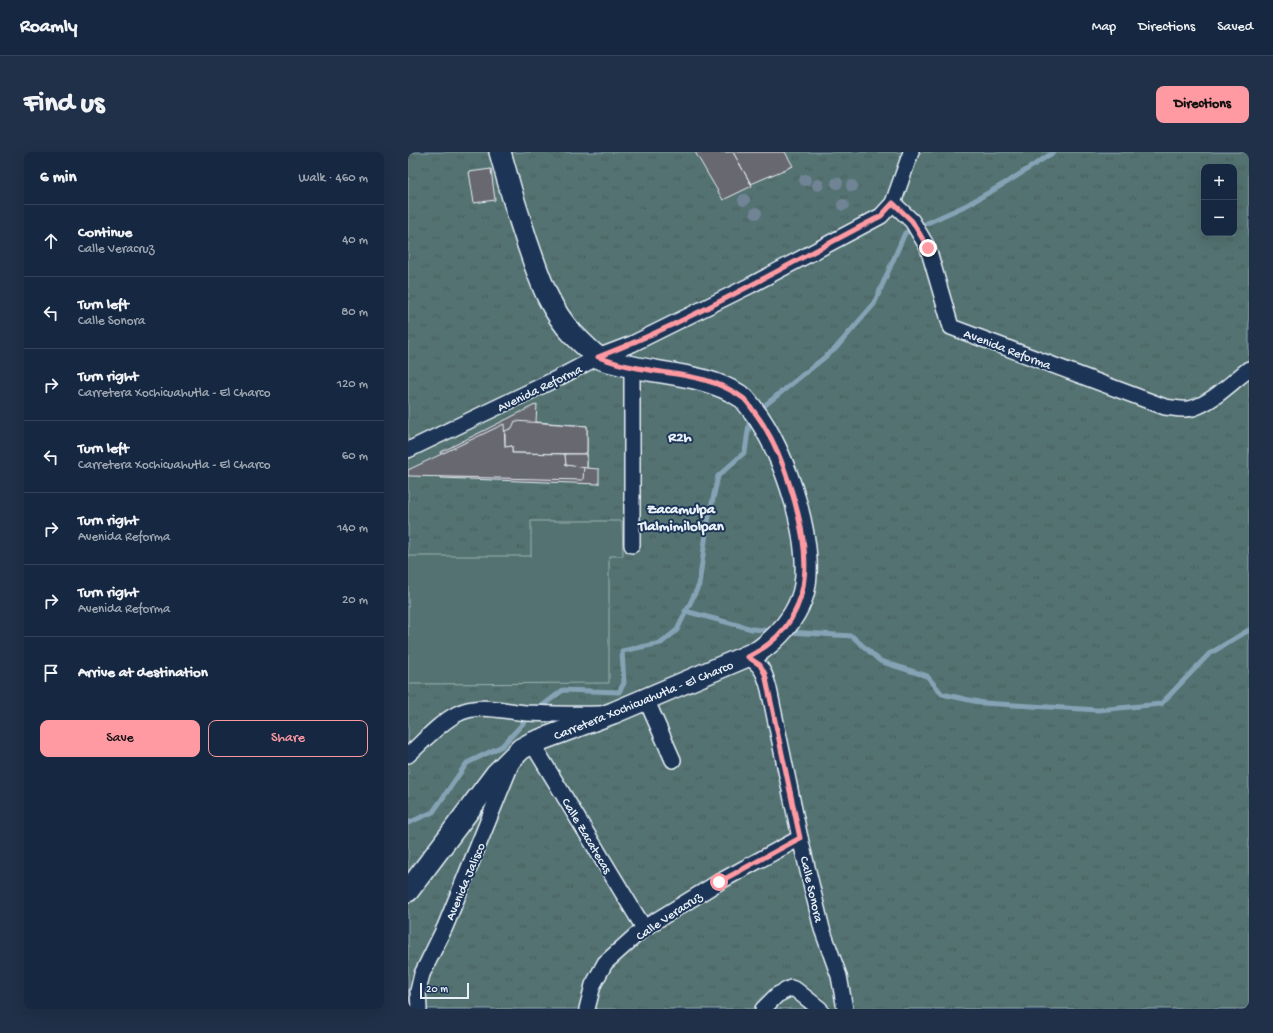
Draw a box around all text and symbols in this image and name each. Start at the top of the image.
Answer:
text: Roamly [20,16,77,39]
text: Map [1092,19,1116,36]
text: Directions [1138,19,1195,36]
text: Saved [1217,19,1253,36]
button: Directions [1156,86,1249,123]
text: Find us [24,88,104,121]
map controls [1201,164,1237,236]
button: + [1201,164,1237,200]
text: 6 min [40,168,76,188]
text: Walk · 460 m [298,171,368,186]
button: − [1201,200,1237,236]
text: Continue [78,224,132,242]
icon: ahead [40,230,62,252]
text: 40 m [342,233,368,248]
route end [919,239,937,257]
text: Calle Veracruz [78,242,154,257]
text: Turn left [78,296,129,314]
icon: left [40,302,62,324]
text: 80 m [341,305,368,320]
text: Calle Sonora [78,314,145,329]
street label: Avenida Reforma [961,327,1054,374]
street label: Avenida Reforma [495,362,586,416]
text: Turn right [78,368,138,386]
icon: right [40,374,62,396]
text: 120 m [337,377,368,392]
text: Carretera Xochicuahutla - El Charco [78,386,270,401]
district label: R2h [667,429,692,447]
text: Turn left [78,440,129,458]
icon: left [40,446,62,468]
text: 60 m [342,449,368,464]
text: Carretera Xochicuahutla - El Charco [78,458,270,473]
district label: Zacamulpa Tlalmimilolpan [637,501,725,536]
text: Turn right [78,512,138,530]
icon: right [40,518,62,540]
text: 140 m [337,521,368,536]
text: Avenida Reforma [78,530,170,545]
text: Turn right [78,584,138,602]
icon: right [40,590,62,612]
text: 20 m [342,593,368,608]
text: Avenida Reforma [78,602,170,617]
street label: Carretera Xochicuahutla - El Charco [552,658,736,744]
icon: arrive [40,662,62,684]
text: Arrive at destination [78,664,208,682]
button: Save [40,720,200,757]
button: Share [208,720,368,757]
street label: Calle Zacatecas [557,796,615,878]
street label: Avenida Jalisco [443,841,489,923]
street label: Calle Sonora [796,855,826,925]
route start [710,873,728,891]
street label: Calle Veracruz [634,889,706,945]
scale bar [420,981,469,1000]
text: 20 m [426,984,448,996]

